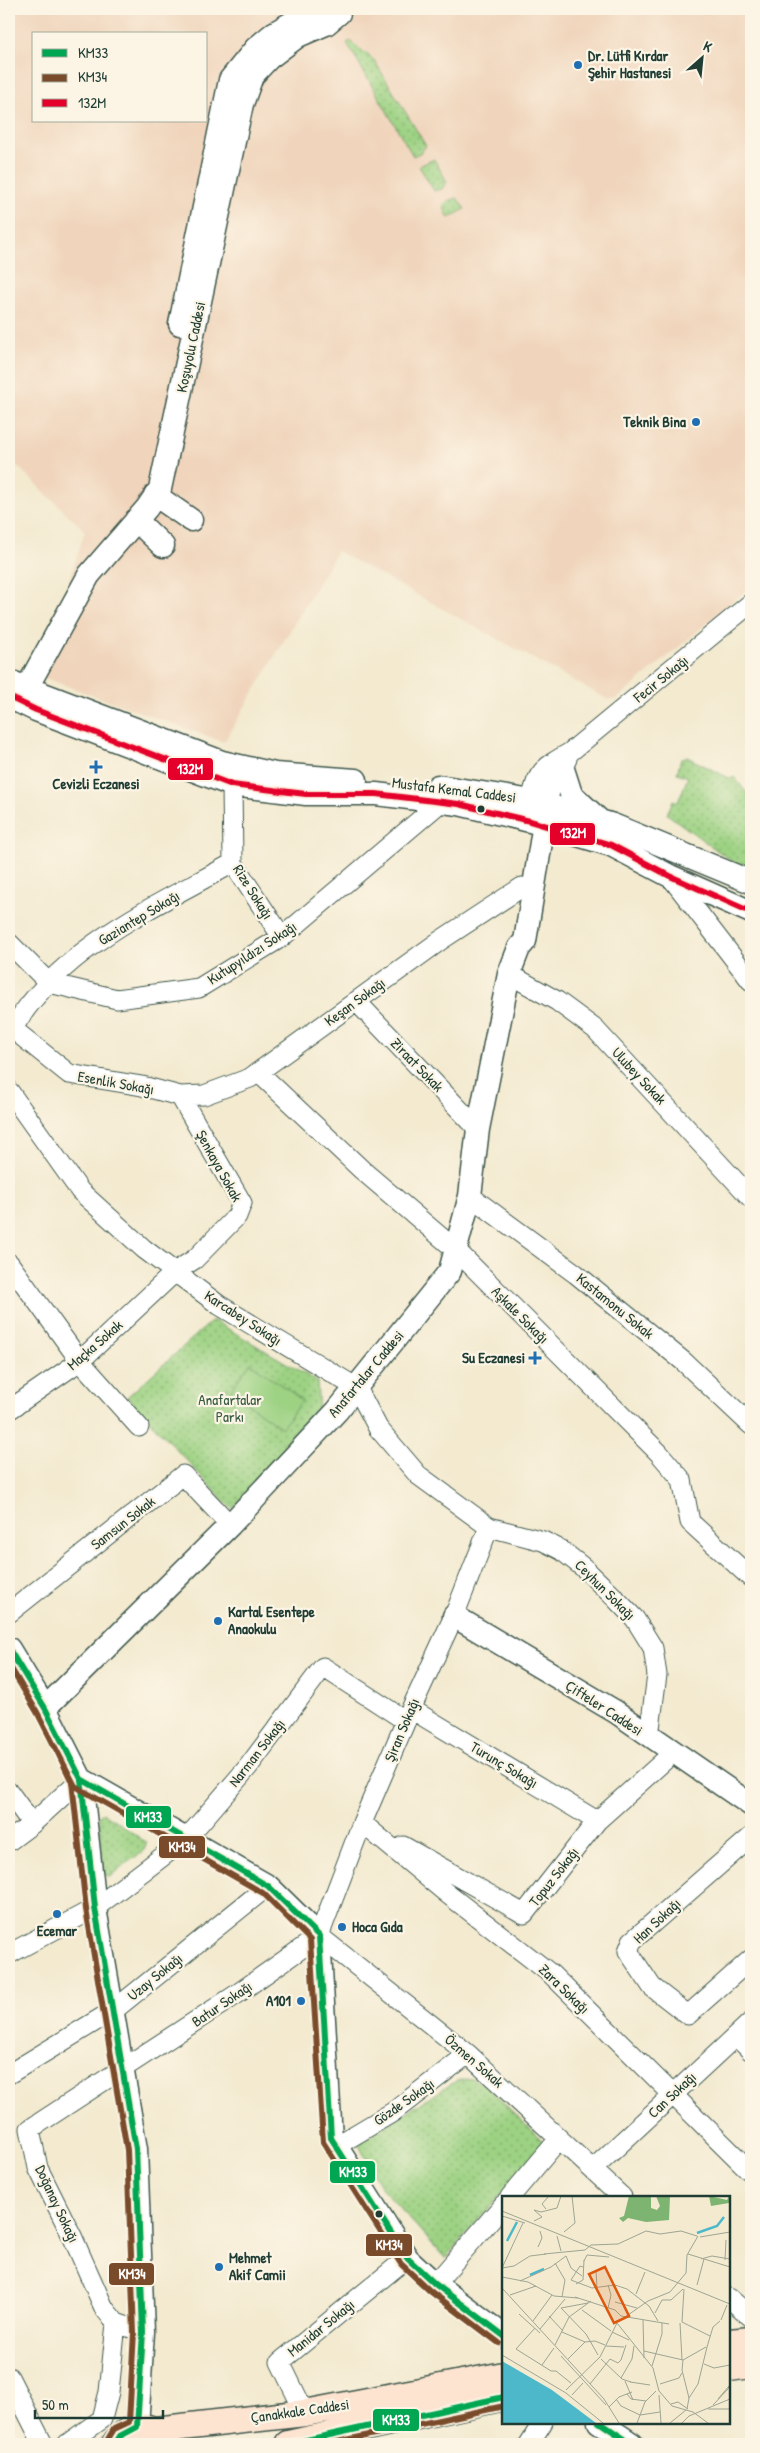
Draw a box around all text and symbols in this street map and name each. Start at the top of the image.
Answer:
legend [32,32,208,122]
north arrow [678,32,728,82]
text: K [701,36,716,56]
text: KM33 [78,42,108,63]
place label: Dr. Lütfi Kırdar Şehir Hastanesi [588,45,671,83]
marker: Dr. Lütfi Kırdar Şehir Hastanesi [572,59,584,71]
text: KM34 [78,66,107,87]
text: 132M [78,92,106,113]
street label: Koşuyolu Caddesi [171,300,210,394]
place label: Teknik Bina [622,411,686,432]
marker: Teknik Bina [690,416,702,428]
street label: Fecir Sokağı [628,650,693,708]
line badge: 132M [167,757,214,781]
text: 132M [177,759,203,778]
marker: Cevizli Eczanesi [90,761,102,773]
street label: Mustafa Kemal Caddesi [391,771,517,808]
place label: Cevizli Eczanesi [52,773,140,794]
unlabelled marker [476,804,486,814]
line badge: 132M [549,822,596,846]
text: 132M [560,823,586,842]
street label: Rize Sokağı [228,860,279,923]
street label: Gaziantep Sokağı [94,885,183,950]
street label: Kutupyıldızı Sokağı [203,916,300,989]
street label: Keşan Sokağı [320,972,390,1031]
street label: Ziraat Sokak [386,1033,449,1097]
street label: Ulubey Sokak [607,1042,671,1109]
street label: Esenlik Sokağı [76,1065,156,1100]
street label: Şenkaya Sokak [191,1126,248,1205]
street label: Kastamonu Sokak [572,1268,659,1343]
street label: Aşkale Sokağı [487,1281,554,1348]
street label: Karcabey Sokağı [201,1285,286,1350]
street label: Maçka Sokak [62,1315,127,1375]
street label: Anafartalar Caddesi [323,1326,408,1422]
place label: Su Eczanesi [462,1347,525,1368]
marker: Su Eczanesi [529,1352,541,1364]
park label: Anafartalar Parkı [198,1389,262,1427]
street label: Samsun Sokak [86,1491,159,1554]
street label: Ceyhun Sokağı [570,1555,640,1625]
place label: Kartal Esentepe Anaokulu [228,1601,315,1639]
marker: Kartal Esentepe Anaokulu [212,1615,224,1627]
street label: Çifteler Caddesi [562,1675,647,1740]
street label: Şiran Sokağı [379,1695,424,1765]
street label: Narman Sokağı [223,1714,290,1791]
street label: Turunç Sokağı [466,1736,542,1793]
line badge: KM33 [125,1805,172,1829]
text: KM33 [134,1807,163,1826]
line badge: KM34 [158,1835,206,1859]
text: KM34 [168,1837,196,1856]
street label: Topuz Sokağı [524,1842,584,1911]
street label: Han Sokağı [628,1893,685,1948]
marker: Ecemar [51,1908,63,1920]
place label: Hoca Gıda [352,1916,403,1937]
place label: Ecemar [37,1920,77,1941]
marker: Hoca Gıda [336,1921,348,1933]
street label: Uzay Sokağı [123,1948,187,2005]
street label: Zara Sokağı [534,1959,595,2018]
street label: Batur Sokağı [187,1976,256,2032]
place label: A101 [266,1990,292,2011]
marker: A101 [295,1995,307,2007]
street label: Özmen Sokak [440,2029,509,2092]
street label: Can Sokağı [643,2067,701,2123]
street label: Gözde Sokağı [369,2073,438,2130]
line badge: KM33 [329,2160,376,2184]
street label: Doğanay Sokağı [30,2162,85,2246]
text: KM33 [339,2162,368,2181]
inset map [502,2196,730,2423]
unlabelled marker [374,2209,384,2219]
line badge: KM34 [365,2233,413,2257]
text: KM34 [375,2235,403,2254]
place label: Mehmet Akif Camii [229,2247,286,2285]
marker: Mehmet Akif Camii [213,2261,225,2273]
line badge: KM34 [108,2262,155,2286]
text: KM34 [118,2264,146,2283]
street label: Manidar Sokağı [283,2294,359,2361]
scale bar [35,2388,162,2420]
street label: Çanakkale Caddesi [249,2393,351,2428]
text: 50 m [42,2394,69,2415]
line badge: KM33 [372,2408,420,2432]
text: KM33 [382,2410,411,2429]

